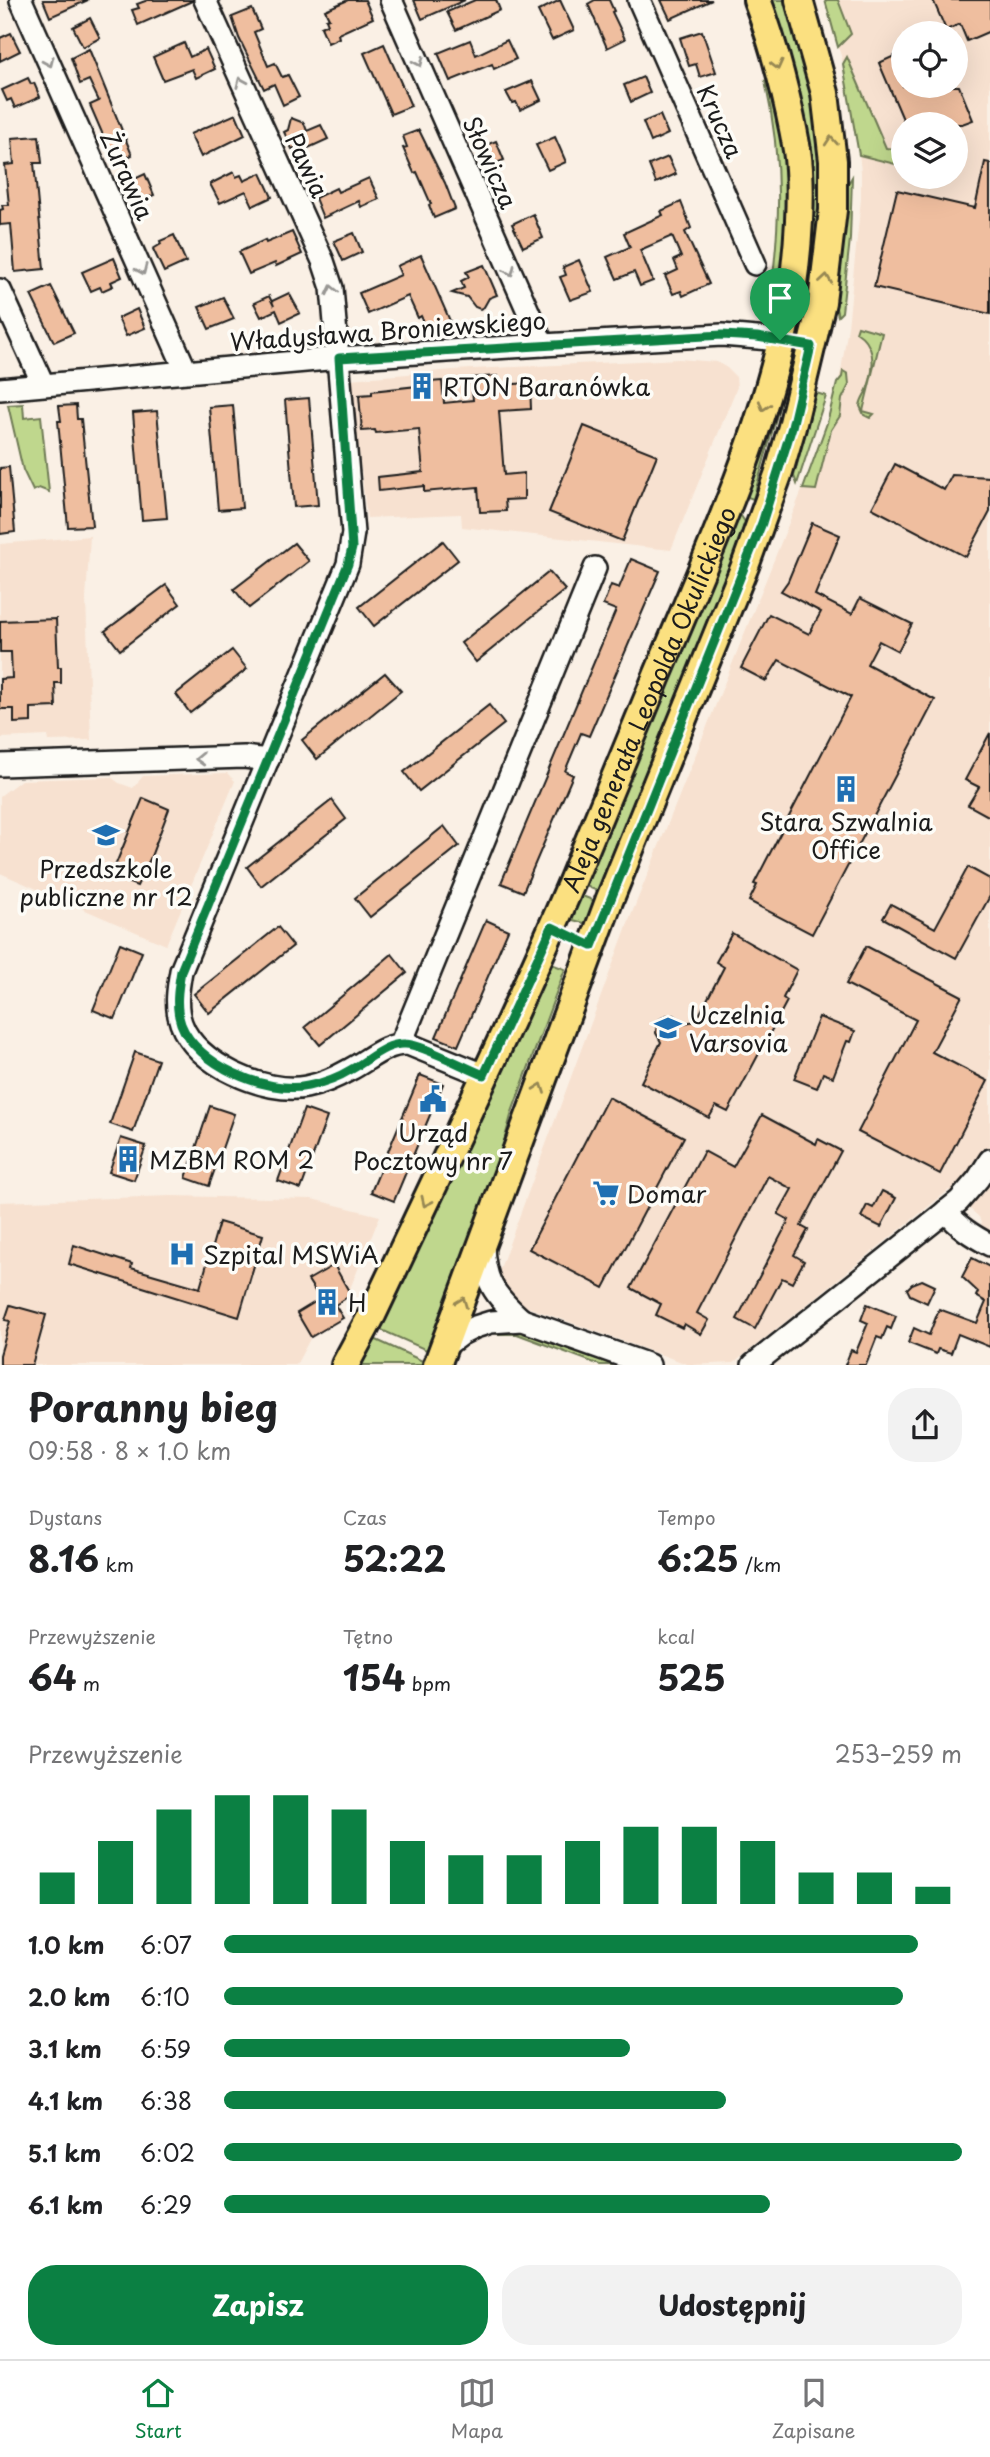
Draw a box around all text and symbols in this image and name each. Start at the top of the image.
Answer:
map controls [891,21,968,189]
button: locate [891,21,968,98]
one-way arrow [41,55,55,68]
one-way arrow [411,55,425,68]
one-way arrow [769,59,783,71]
one-way arrow [235,77,249,89]
street label: Krucza [689,78,753,164]
street label: Słowicza [455,110,527,214]
button: layers [891,112,968,189]
street label: Żurawia [92,124,164,226]
street label: Pawia [277,127,339,204]
one-way arrow [824,136,839,147]
one-way arrow [134,263,148,275]
one-way arrow [502,264,516,276]
pin [750,268,810,340]
one-way arrow [818,274,833,285]
icon: arrive [761,279,799,317]
one-way arrow [326,284,341,296]
street label: Władysława Broniewskiego [229,301,547,359]
place label: RTON Baranówka [443,368,650,404]
building icon: RTON Baranówka [407,371,437,401]
one-way arrow [758,400,772,412]
street label: Aleja generała Leopolda Okulickiego [552,501,744,897]
one-way arrow [194,751,205,766]
building icon: Stara Szwalnia Office [831,774,861,804]
place label: Stara Szwalnia Office [759,803,933,867]
school or university icon: Przedszkole publiczne nr 12 [91,820,121,850]
place label: Przedszkole publiczne nr 12 [19,850,193,914]
place label: Uczelnia Varsovia [689,996,788,1060]
school or university icon: Uczelnia Varsovia [653,1013,683,1043]
one-way arrow [532,1082,546,1094]
public building icon: Urząd Pocztowy nr 7 [418,1084,448,1114]
place label: Urząd Pocztowy nr 7 [353,1114,513,1178]
place label: MZBM ROM 2 [149,1141,314,1177]
building icon: MZBM ROM 2 [113,1144,143,1174]
place label: Domar [627,1175,707,1211]
supermarket icon: Domar [591,1178,621,1208]
one-way arrow [420,1194,434,1207]
place label: Szpital MSWiA [203,1236,379,1272]
hospital icon: Szpital MSWiA [167,1239,197,1269]
place label: H [348,1284,367,1320]
building icon: H [312,1287,342,1317]
one-way arrow [453,1296,467,1308]
text: Poranny bieg [28,1378,278,1435]
button: share [888,1388,962,1462]
text: 09:58 · 8 × 1.0 km [28,1433,231,1468]
text: Dystans [28,1503,102,1531]
text: Czas [343,1503,387,1531]
text: Tempo [657,1503,715,1531]
text: 8.16 [28,1531,99,1584]
text: 52:22 [343,1531,446,1584]
text: 6:25 [657,1531,739,1584]
text: km [99,1550,134,1578]
text: /km [739,1550,781,1578]
text: Przewyższenie [28,1622,156,1650]
text: Tętno [343,1622,393,1650]
text: kcal [657,1622,695,1650]
text: 64 [28,1650,76,1703]
text: 154 [343,1650,406,1703]
text: 525 [657,1650,726,1703]
text: m [76,1669,100,1697]
text: bpm [406,1669,451,1697]
text: Przewyższenie [28,1736,183,1771]
text: 253–259 m [835,1736,962,1771]
text: 1.0 km [28,1927,105,1962]
text: 6:07 [140,1927,192,1962]
text: 2.0 km [28,1979,110,2014]
text: 6:10 [140,1979,190,2014]
text: 3.1 km [28,2031,102,2066]
text: 6:59 [140,2031,191,2066]
text: 4.1 km [28,2083,103,2118]
text: 6:38 [140,2083,192,2118]
text: 5.1 km [28,2135,101,2170]
text: 6:02 [140,2135,195,2170]
text: 6.1 km [28,2187,103,2222]
text: 6:29 [140,2187,192,2222]
button: Zapisz [28,2265,488,2345]
button: Udostępnij [502,2265,962,2345]
tab: Start [134,2374,182,2444]
tab: Mapa [451,2374,503,2444]
tab: Zapisane [772,2374,856,2444]

